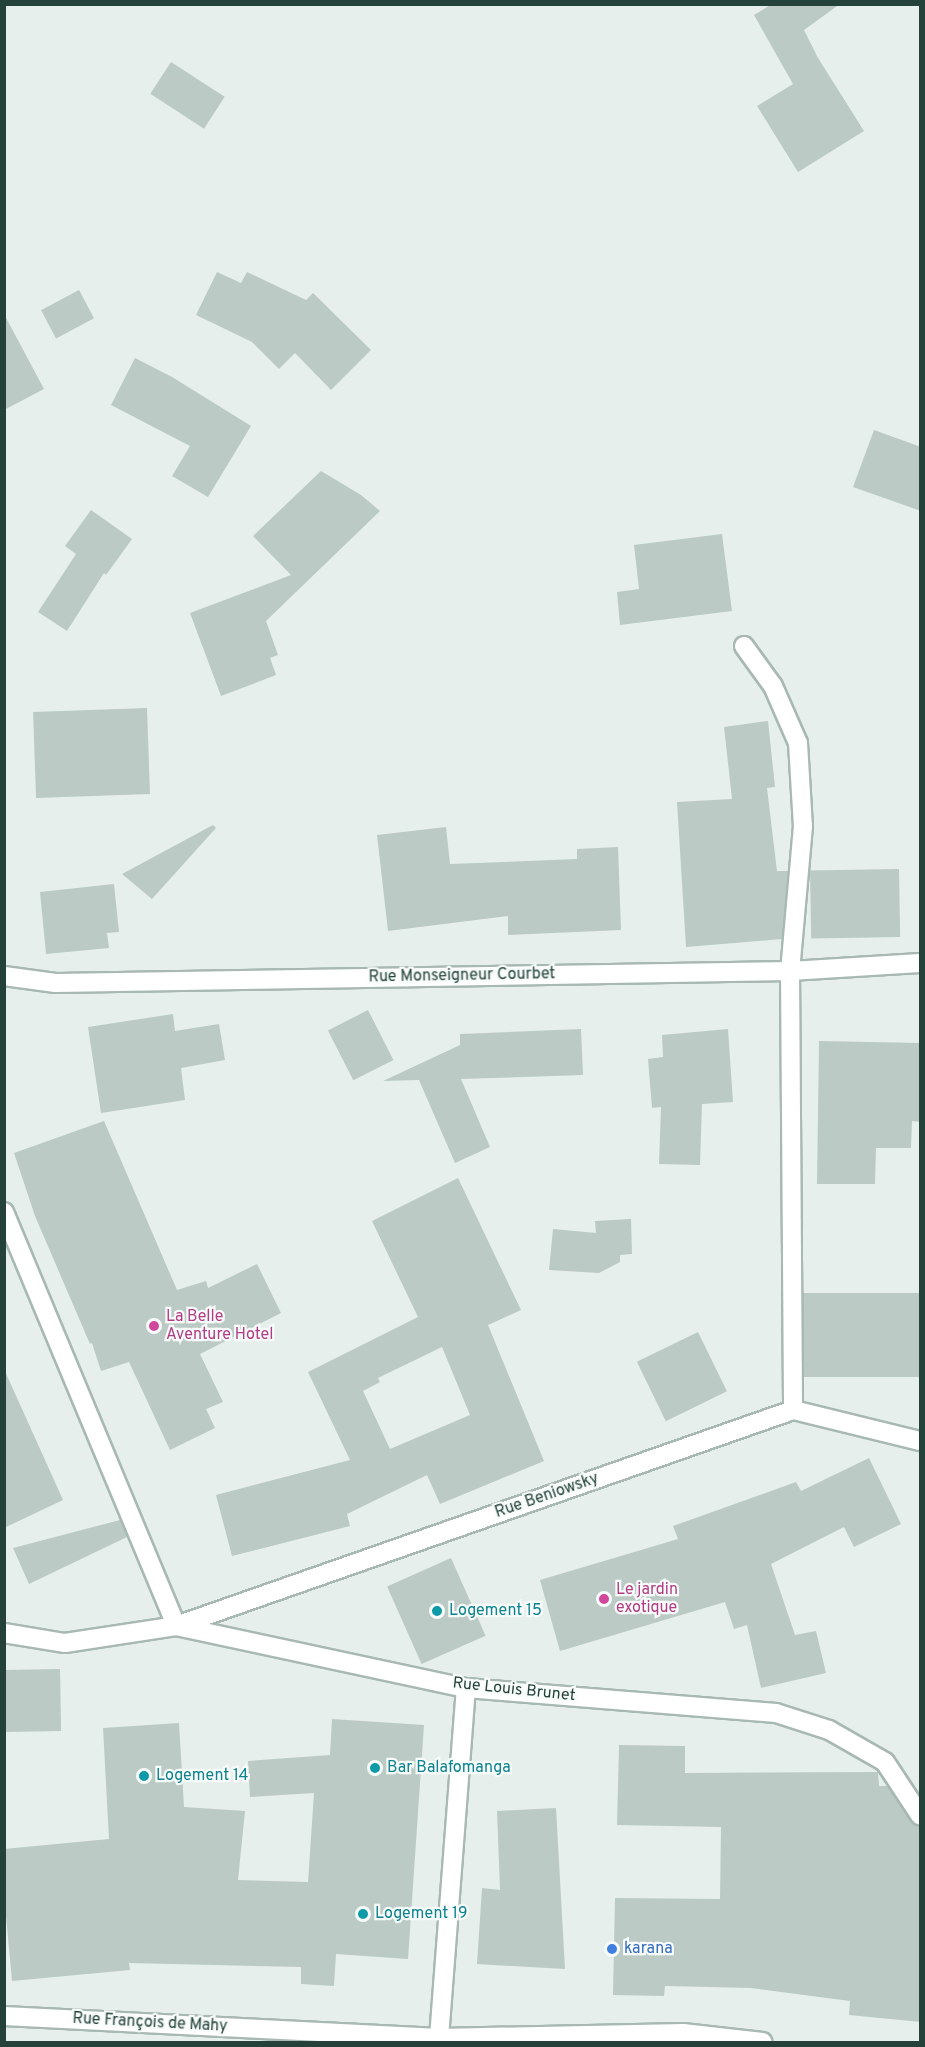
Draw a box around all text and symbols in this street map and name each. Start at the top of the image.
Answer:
street label: Rue Monseigneur Courbet [368,965,556,987]
place label: La Belle Aventure Hotel [166,1307,273,1345]
marker: La Belle Aventure Hotel [147,1319,161,1333]
street label: Rue Beniowsky [493,1469,601,1523]
place label: Le jardin exotique [616,1580,678,1618]
marker: Le jardin exotique [597,1592,611,1606]
place label: Logement 15 [449,1601,542,1621]
marker: Logement 15 [430,1604,444,1618]
street label: Rue Louis Brunet [452,1674,576,1706]
place label: Bar Balafomanga [387,1758,511,1778]
marker: Bar Balafomanga [368,1761,382,1775]
place label: Logement 14 [156,1766,249,1786]
marker: Logement 14 [137,1769,151,1783]
place label: Logement 19 [375,1904,467,1924]
marker: Logement 19 [356,1907,370,1921]
place label: karana [624,1939,673,1959]
marker: karana [605,1942,619,1956]
street label: Rue François de Mahy [72,2009,228,2037]

